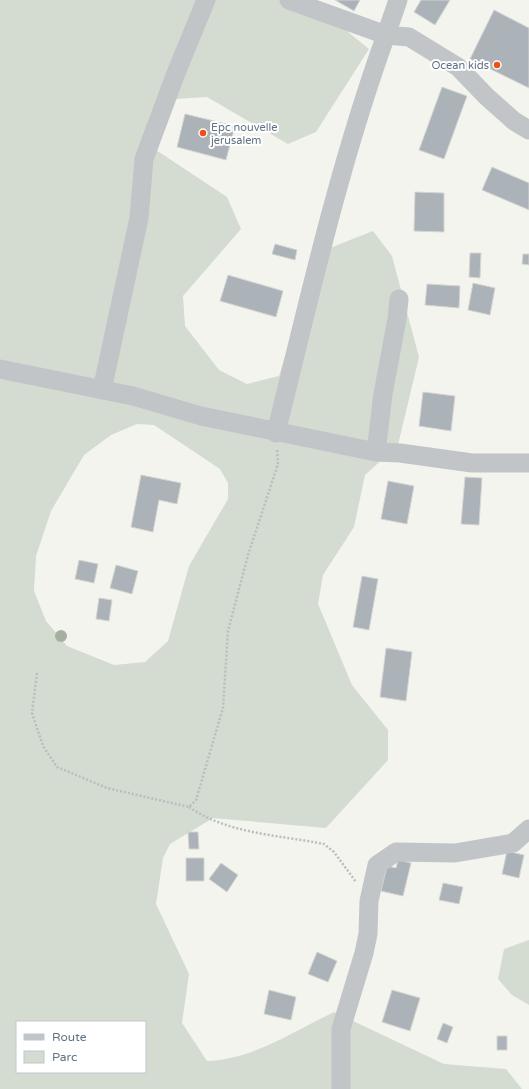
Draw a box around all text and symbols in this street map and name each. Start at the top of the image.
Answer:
place label: Ocean kids [432,59,489,72]
marker: Ocean kids [492,60,502,70]
place label: Epc nouvelle jerusalem [210,121,277,147]
marker: Epc nouvelle jerusalem [198,128,208,138]
legend [16,1021,146,1073]
text: Route [52,1030,87,1044]
text: Parc [52,1050,77,1064]

